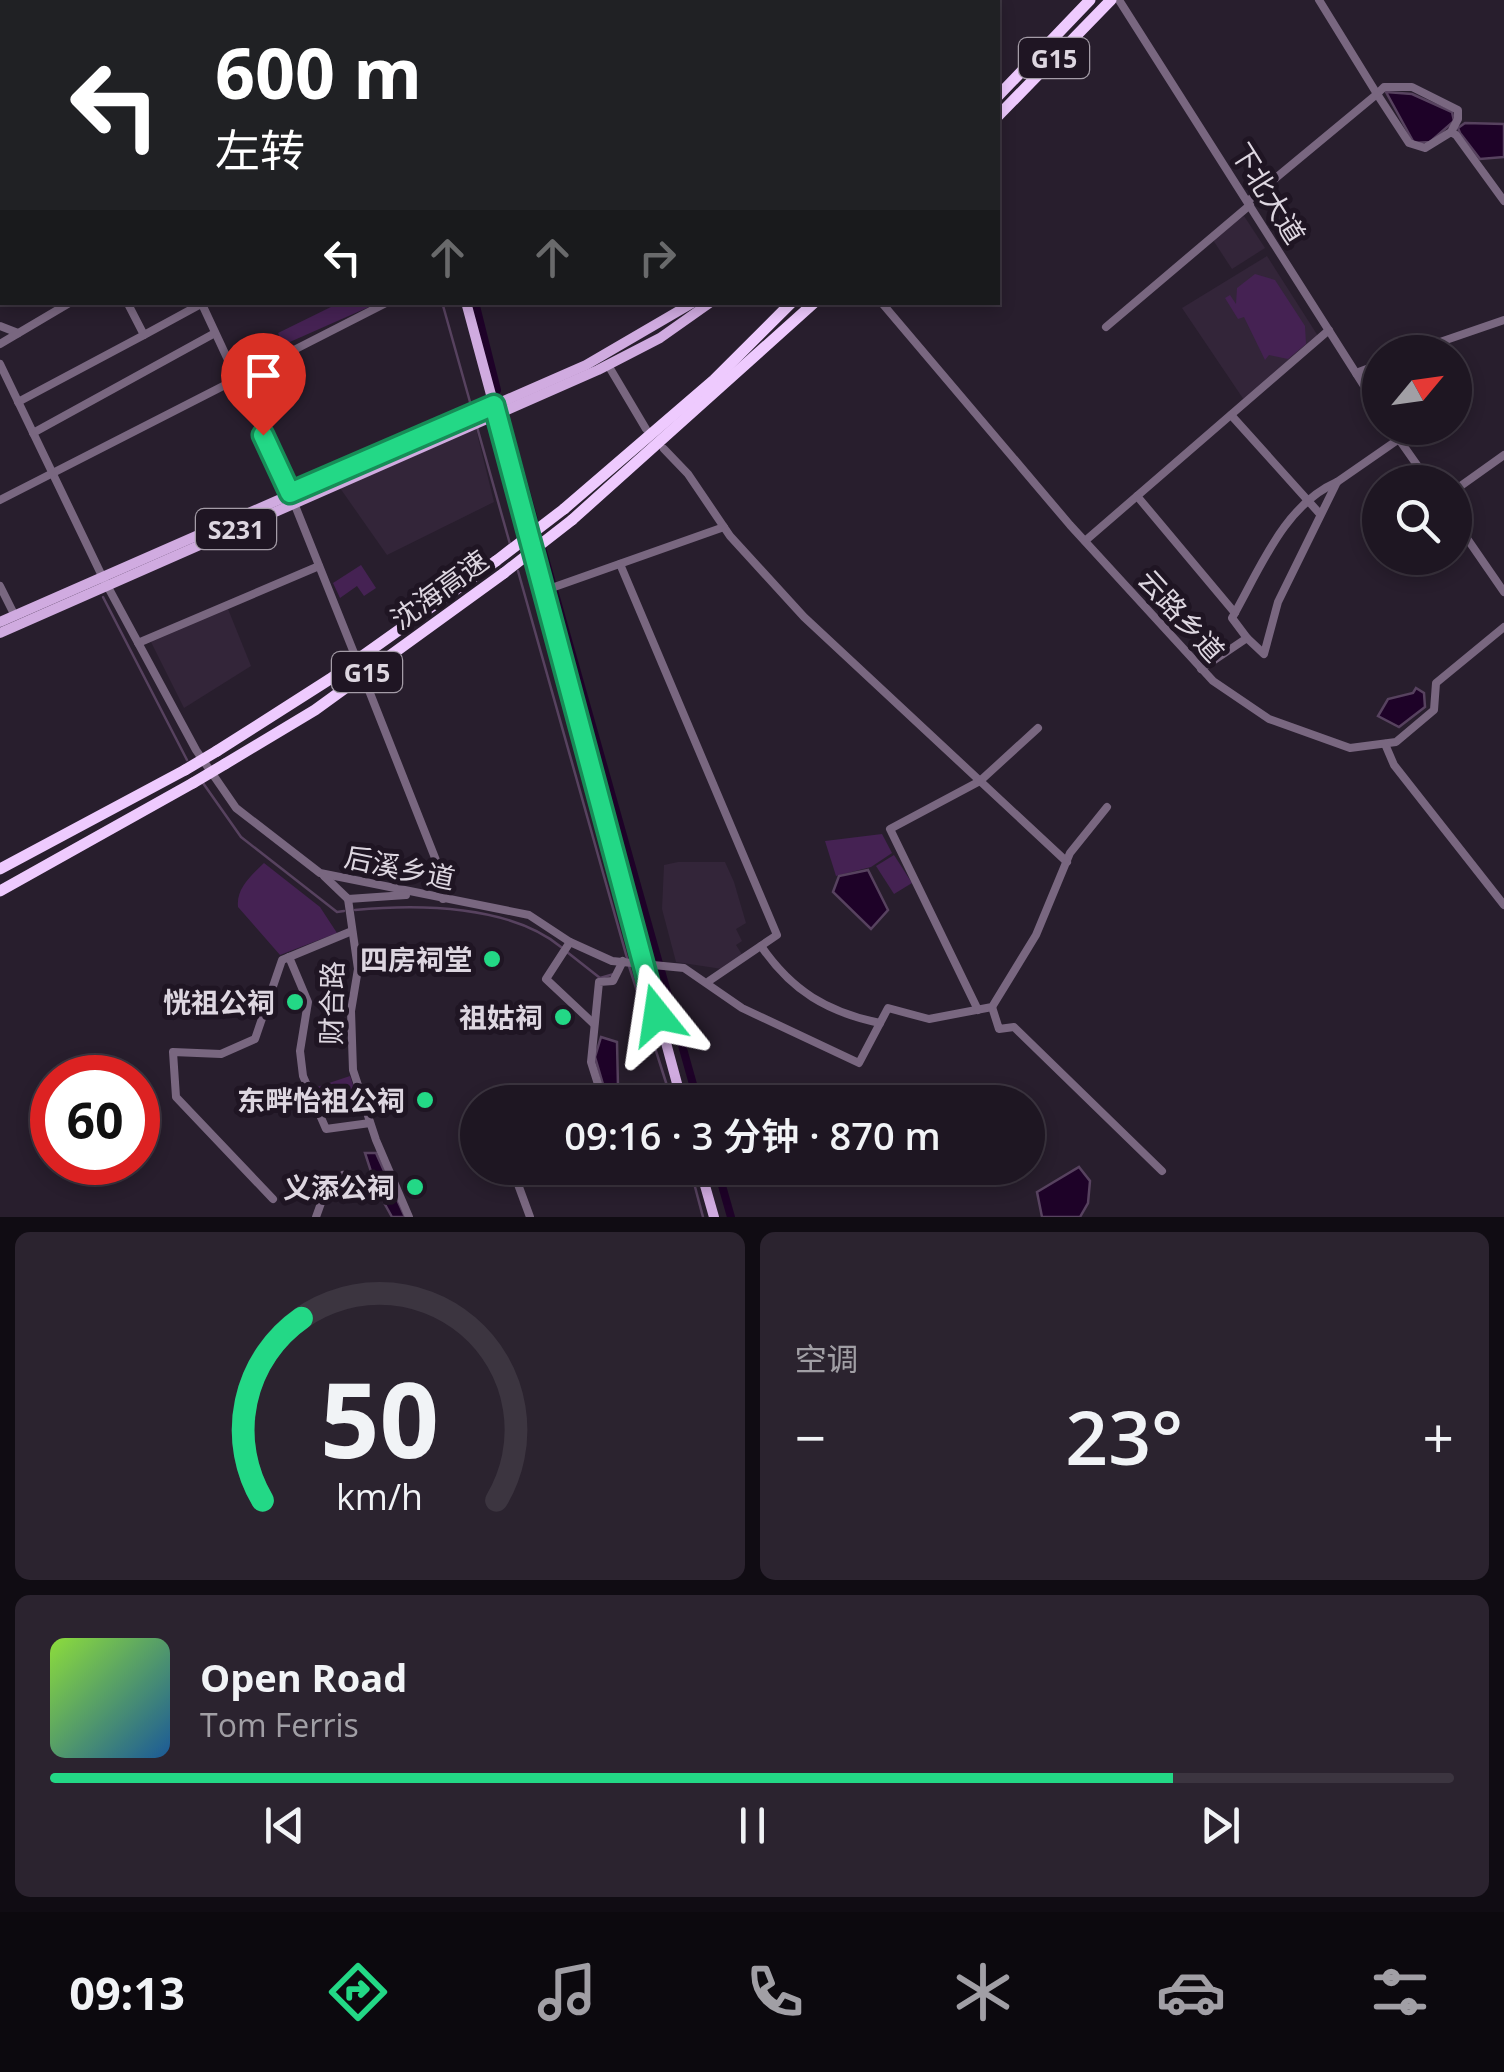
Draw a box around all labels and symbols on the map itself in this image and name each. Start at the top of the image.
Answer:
road number: G15 [1019,38,1089,78]
street label: 下北大道 [1223,135,1315,251]
pin [221,333,306,436]
north arrow [1362,335,1472,445]
road number: S231 [196,509,276,549]
street label: 沈海高速 [383,541,495,637]
street label: 云路乡道 [1130,561,1234,669]
road number: G15 [332,652,402,692]
street label: 后溪乡道 [341,837,459,897]
place label: 四房祠堂 [360,940,472,978]
marker: 四房祠堂 [481,948,503,970]
street label: 财合路 [311,961,351,1045]
position arrow [605,963,709,1067]
place label: 恍祖公祠 [163,983,275,1021]
marker: 恍祖公祠 [284,991,306,1013]
place label: 祖姑祠 [459,998,543,1036]
marker: 祖姑祠 [552,1006,574,1028]
speed limit sign: 60 [30,1055,160,1185]
place label: 东畔怡祖公祠 [237,1081,405,1119]
marker: 东畔怡祖公祠 [414,1089,436,1111]
place label: 义添公祠 [283,1168,395,1206]
marker: 义添公祠 [404,1176,426,1198]

